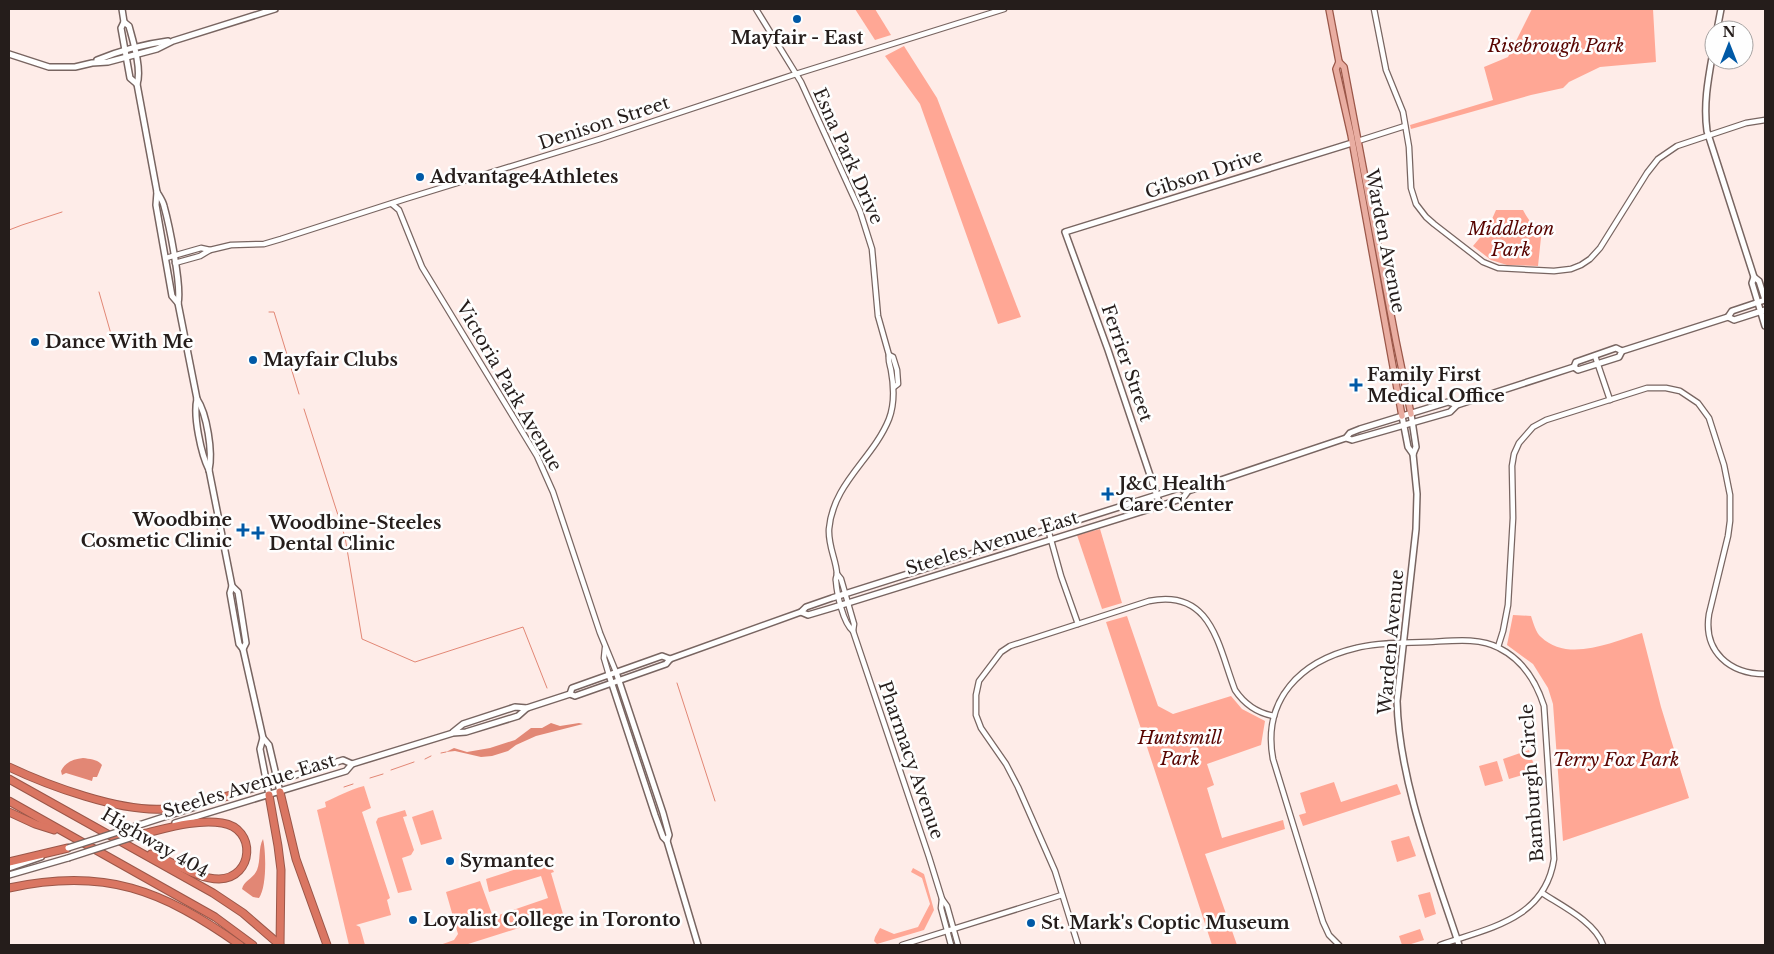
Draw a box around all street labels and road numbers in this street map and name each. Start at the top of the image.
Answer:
street label: Esna Park Drive [808,84,888,228]
street label: Denison Street [536,91,672,155]
street label: Gibson Drive [1142,145,1266,203]
street label: Warden Avenue [1360,166,1410,315]
street label: Victoria Park Avenue [451,296,567,475]
street label: Ferrier Street [1097,301,1157,425]
street label: Steeles Avenue East [903,506,1081,580]
street label: Warden Avenue [1374,568,1408,717]
street label: Pharmacy Avenue [874,678,948,842]
street label: Bamburgh Circle [1515,703,1549,863]
street label: Steeles Avenue East [160,749,338,823]
street label: Highway 404 [97,803,213,883]

